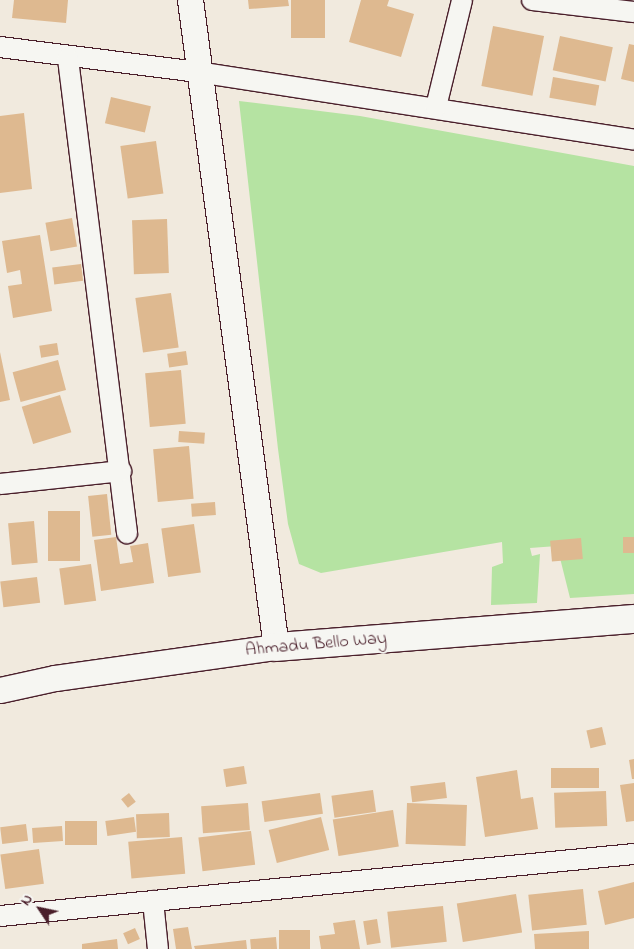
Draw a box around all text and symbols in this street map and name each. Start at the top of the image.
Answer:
street label: Ahmadu Bello Way [244,628,388,662]
north arrow [15,884,65,934]
text: N [16,891,38,910]

